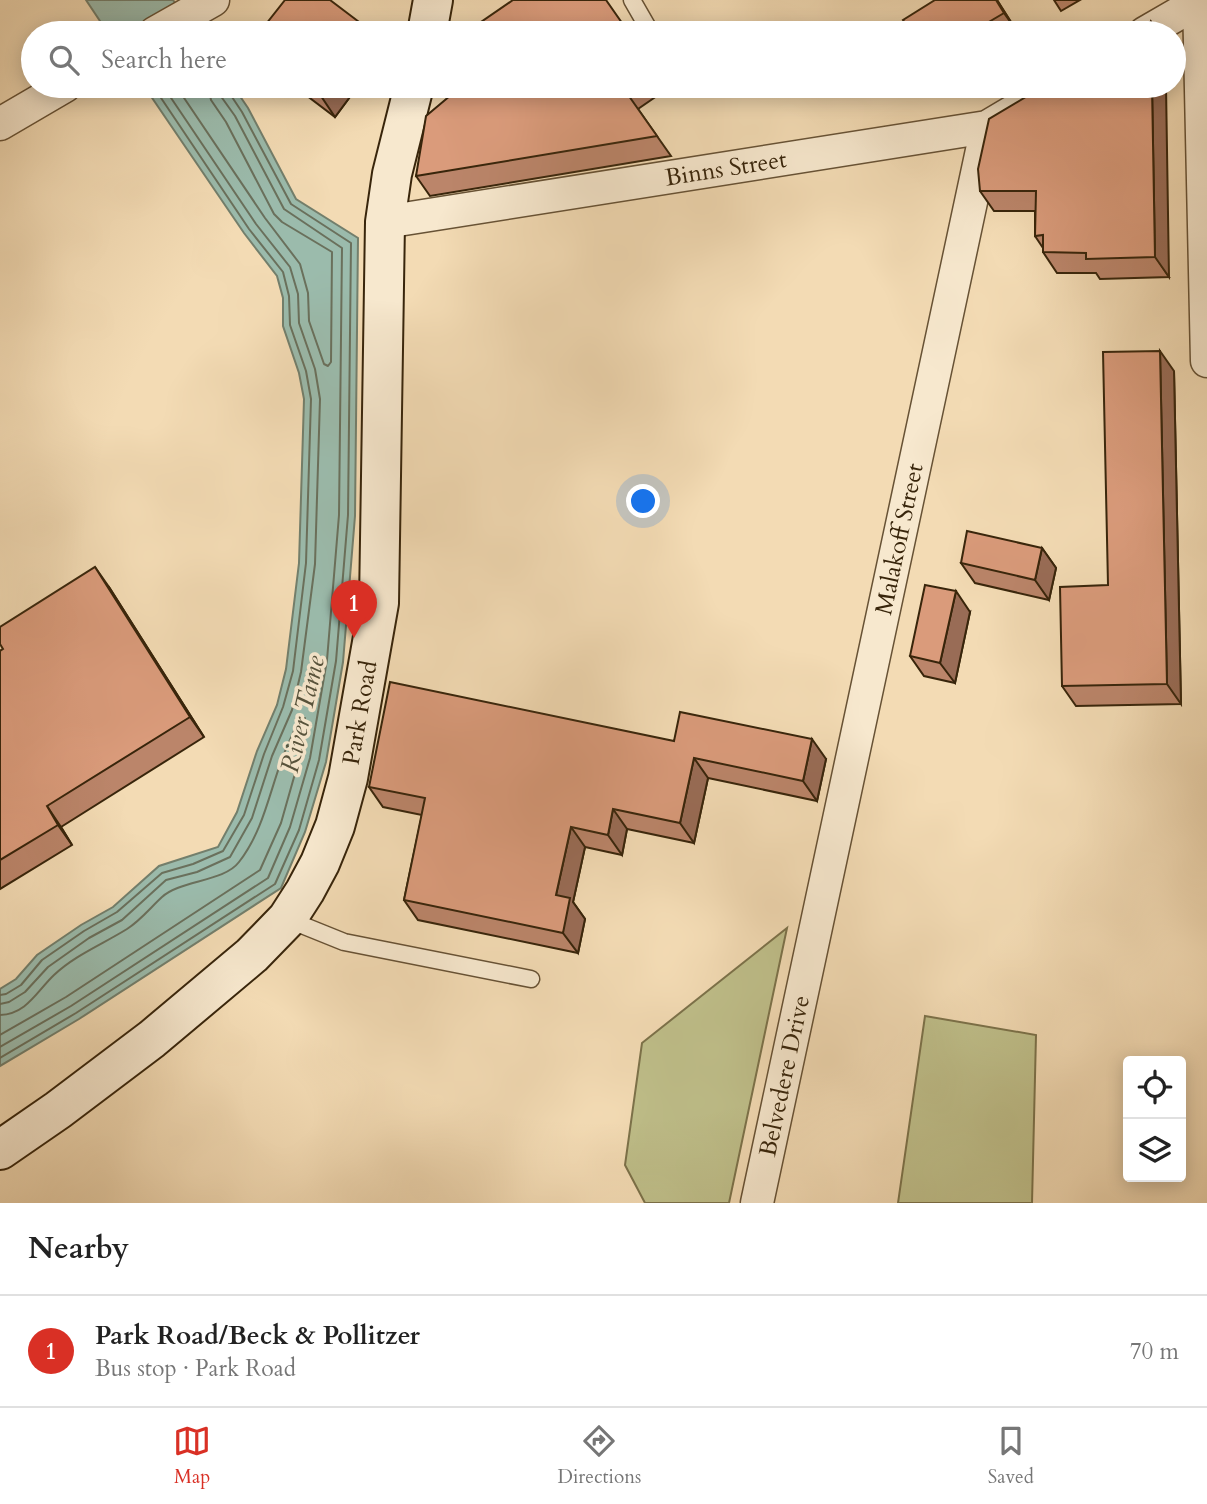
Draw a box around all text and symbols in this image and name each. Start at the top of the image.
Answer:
search box [21,21,1186,98]
icon: search [45,41,83,79]
text: Search here [101,42,227,77]
street label: Binns Street [663,143,789,195]
street label: Malakoff Street [867,460,932,618]
your location [626,484,660,518]
pin: 1 [331,580,377,638]
water label: River Tame [272,651,333,776]
street label: Park Road [335,658,386,768]
street label: Belvedere Drive [751,992,818,1160]
map controls [1123,1056,1186,1182]
button: locate [1123,1056,1186,1119]
button: layers [1123,1119,1186,1182]
text: Nearby [28,1228,129,1269]
text: Park Road/Beck & Pollitzer [95,1318,420,1353]
text: 1 [45,1336,57,1367]
text: 70 m [1130,1336,1179,1367]
text: Bus stop · Park Road [95,1353,296,1384]
tab: Map [173,1422,211,1490]
tab: Directions [558,1422,641,1490]
tab: Saved [988,1422,1034,1490]

